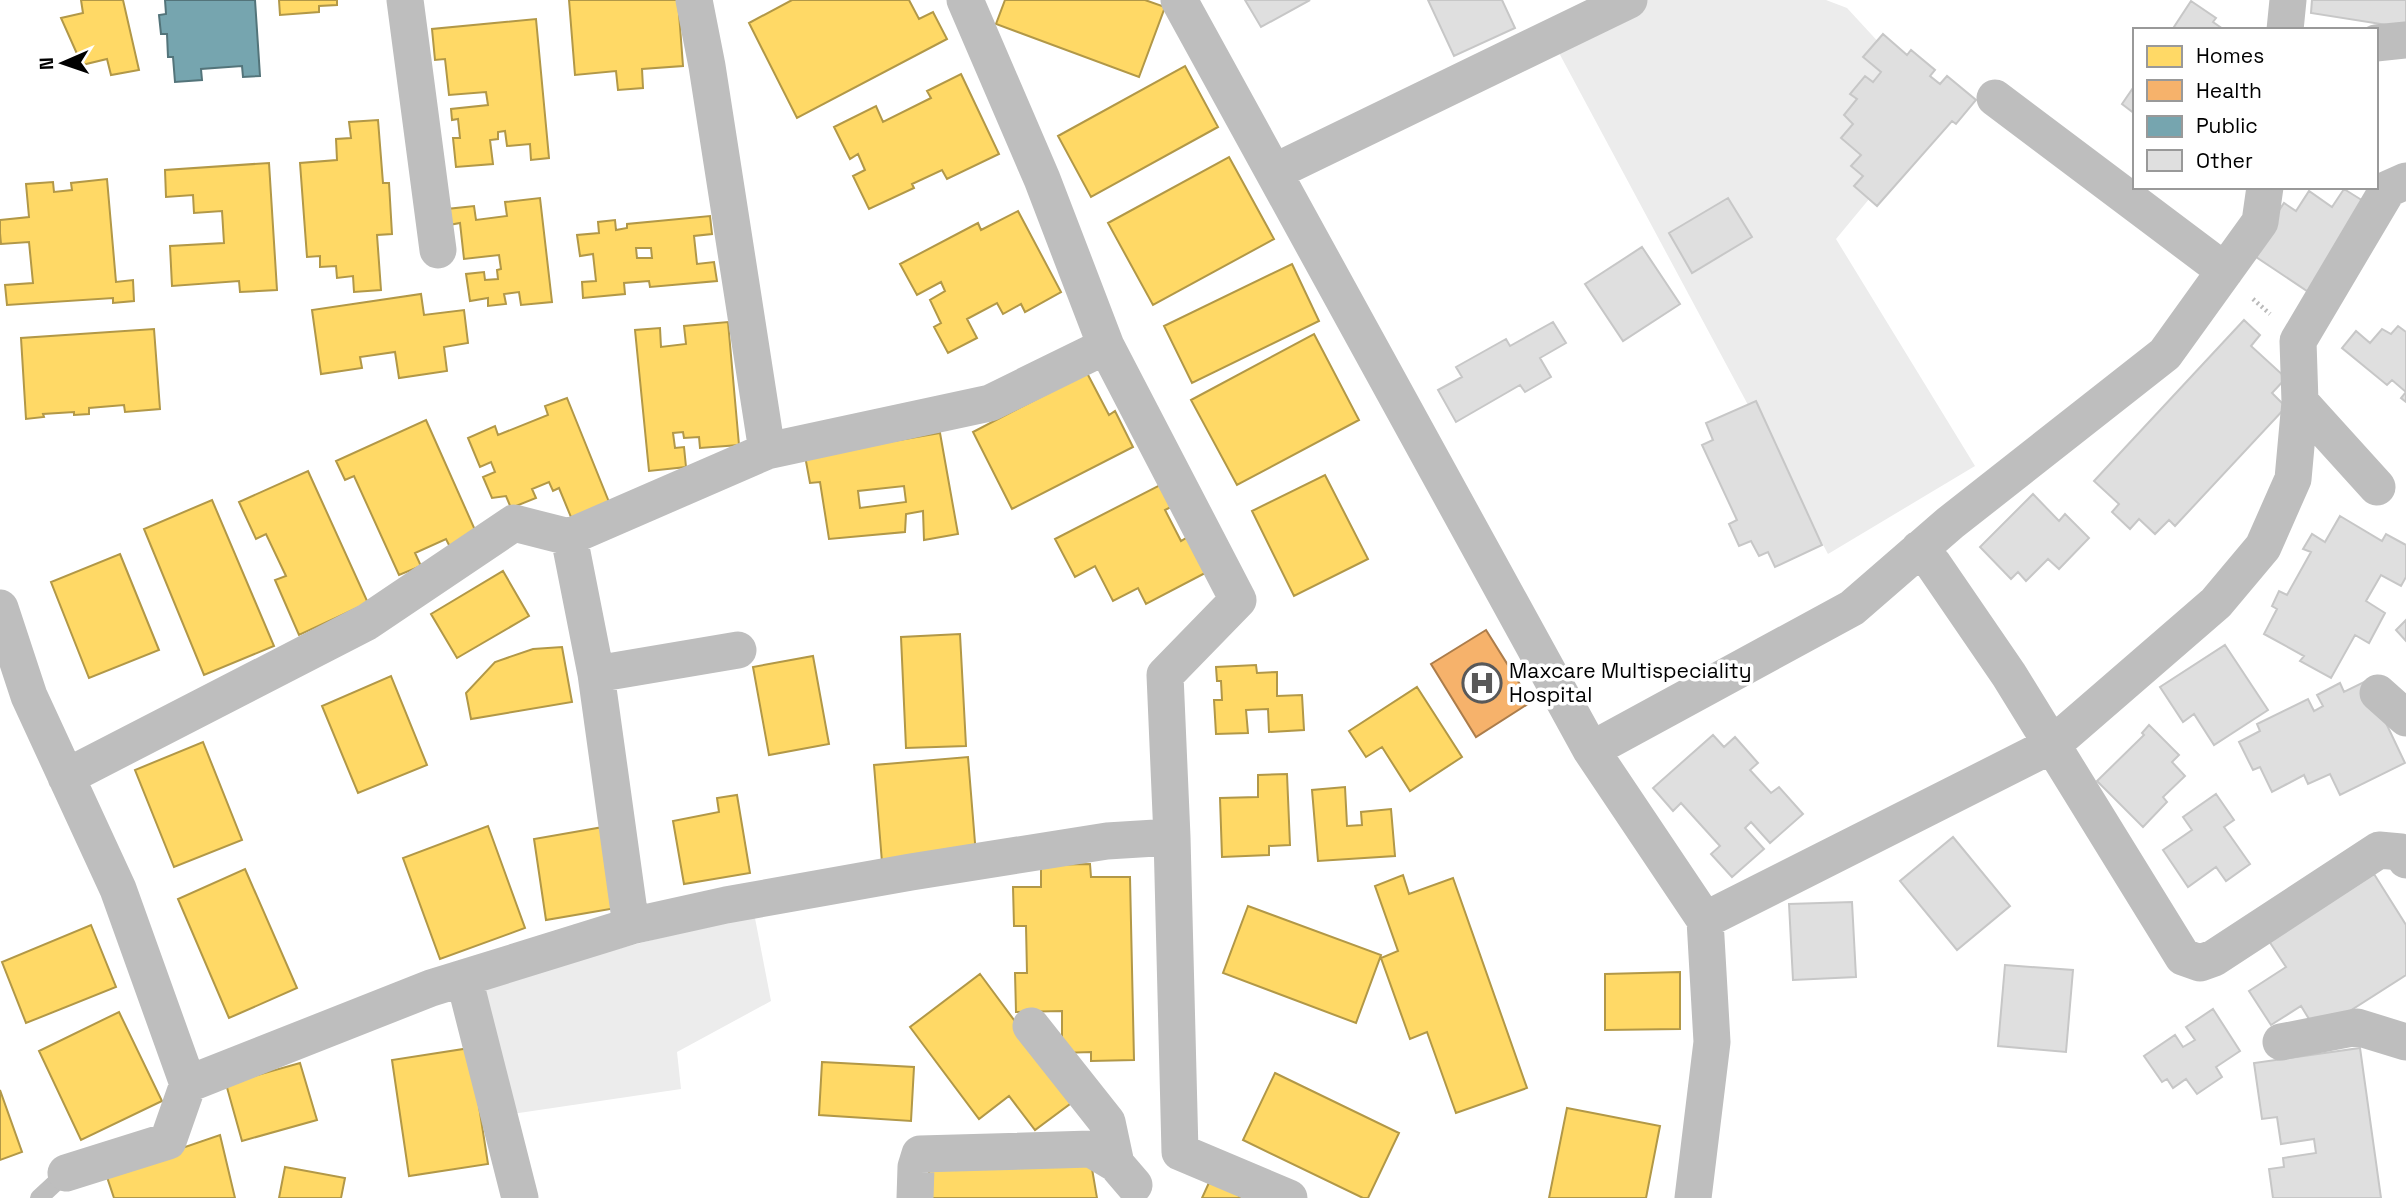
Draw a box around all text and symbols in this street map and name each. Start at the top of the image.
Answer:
north arrow [28,28,98,98]
legend [2133,28,2378,189]
text: Homes [2196,42,2264,69]
text: N [34,57,59,70]
text: Health [2196,77,2262,104]
text: Public [2196,112,2258,139]
text: Other [2196,147,2253,174]
place label: Maxcare Multispeciality Hospital [1509,657,1752,708]
hospital icon: Maxcare Multispeciality Hospital [1461,662,1503,704]

